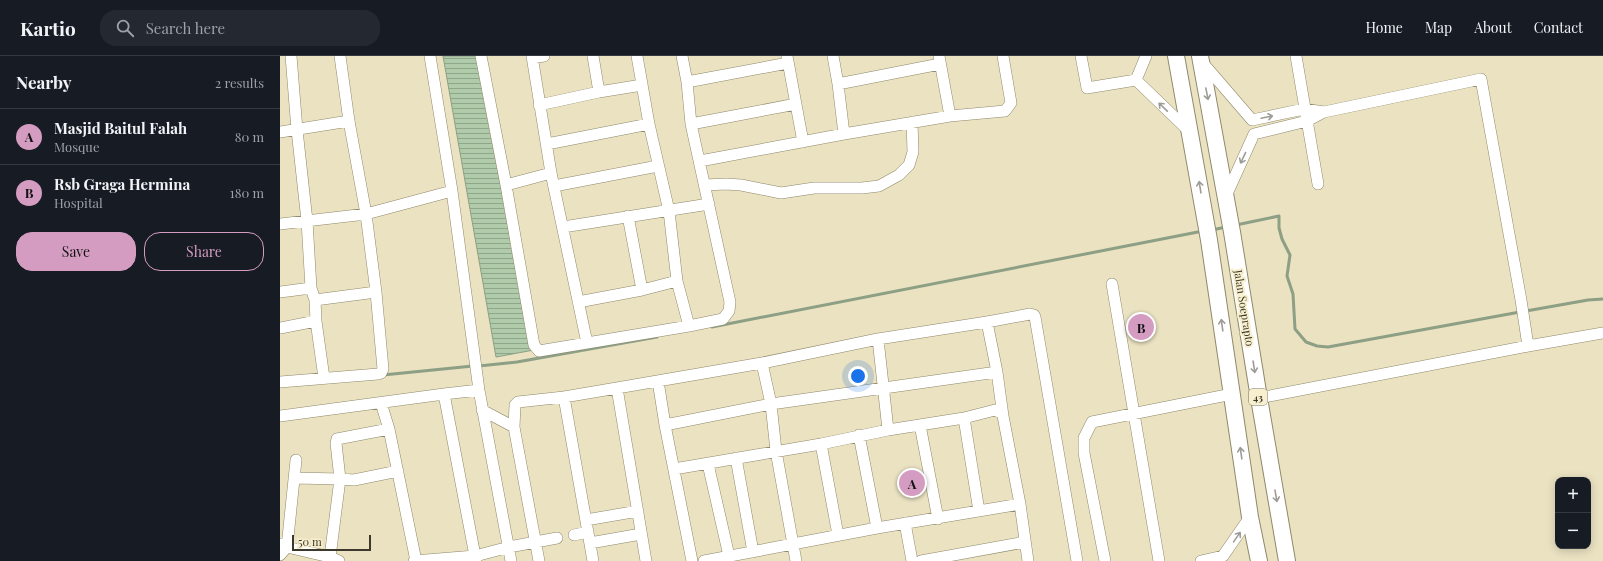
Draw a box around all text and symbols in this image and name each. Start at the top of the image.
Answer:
search box [100,10,380,46]
text: Kartio [20,15,76,41]
icon: search [114,17,136,39]
text: Search here [146,18,225,38]
text: Home [1365,18,1403,37]
text: Map [1425,18,1452,37]
text: About [1474,18,1512,37]
text: Contact [1534,18,1583,37]
text: Nearby [16,71,71,93]
text: 2 results [215,74,264,91]
one-way arrow [1203,87,1211,100]
one-way arrow [1158,102,1168,111]
one-way arrow [1261,112,1274,120]
text: Masjid Baitul Falah [54,118,187,138]
text: A [25,128,33,145]
text: 80 m [235,128,264,145]
text: Mosque [54,138,99,155]
one-way arrow [1239,152,1246,164]
text: Rsb Graga Hermina [54,174,190,194]
one-way arrow [1196,181,1204,194]
text: B [25,184,33,201]
text: 180 m [230,184,264,201]
text: Hospital [54,194,103,211]
button: Save [16,232,136,271]
button: Share [144,232,264,271]
street label: Jalan Soeprapto [1231,268,1258,347]
pin: B [1128,312,1154,342]
one-way arrow [1218,319,1226,332]
one-way arrow [1250,361,1258,374]
your location [848,366,868,386]
road number: 43 [1249,389,1267,405]
one-way arrow [1237,447,1245,460]
pin: A [899,468,925,498]
map controls [1555,477,1591,549]
button: + [1555,477,1591,513]
one-way arrow [1272,489,1280,502]
button: − [1555,513,1591,549]
one-way arrow [1233,531,1241,542]
scale bar [292,533,371,552]
text: 50 m [298,534,322,549]

